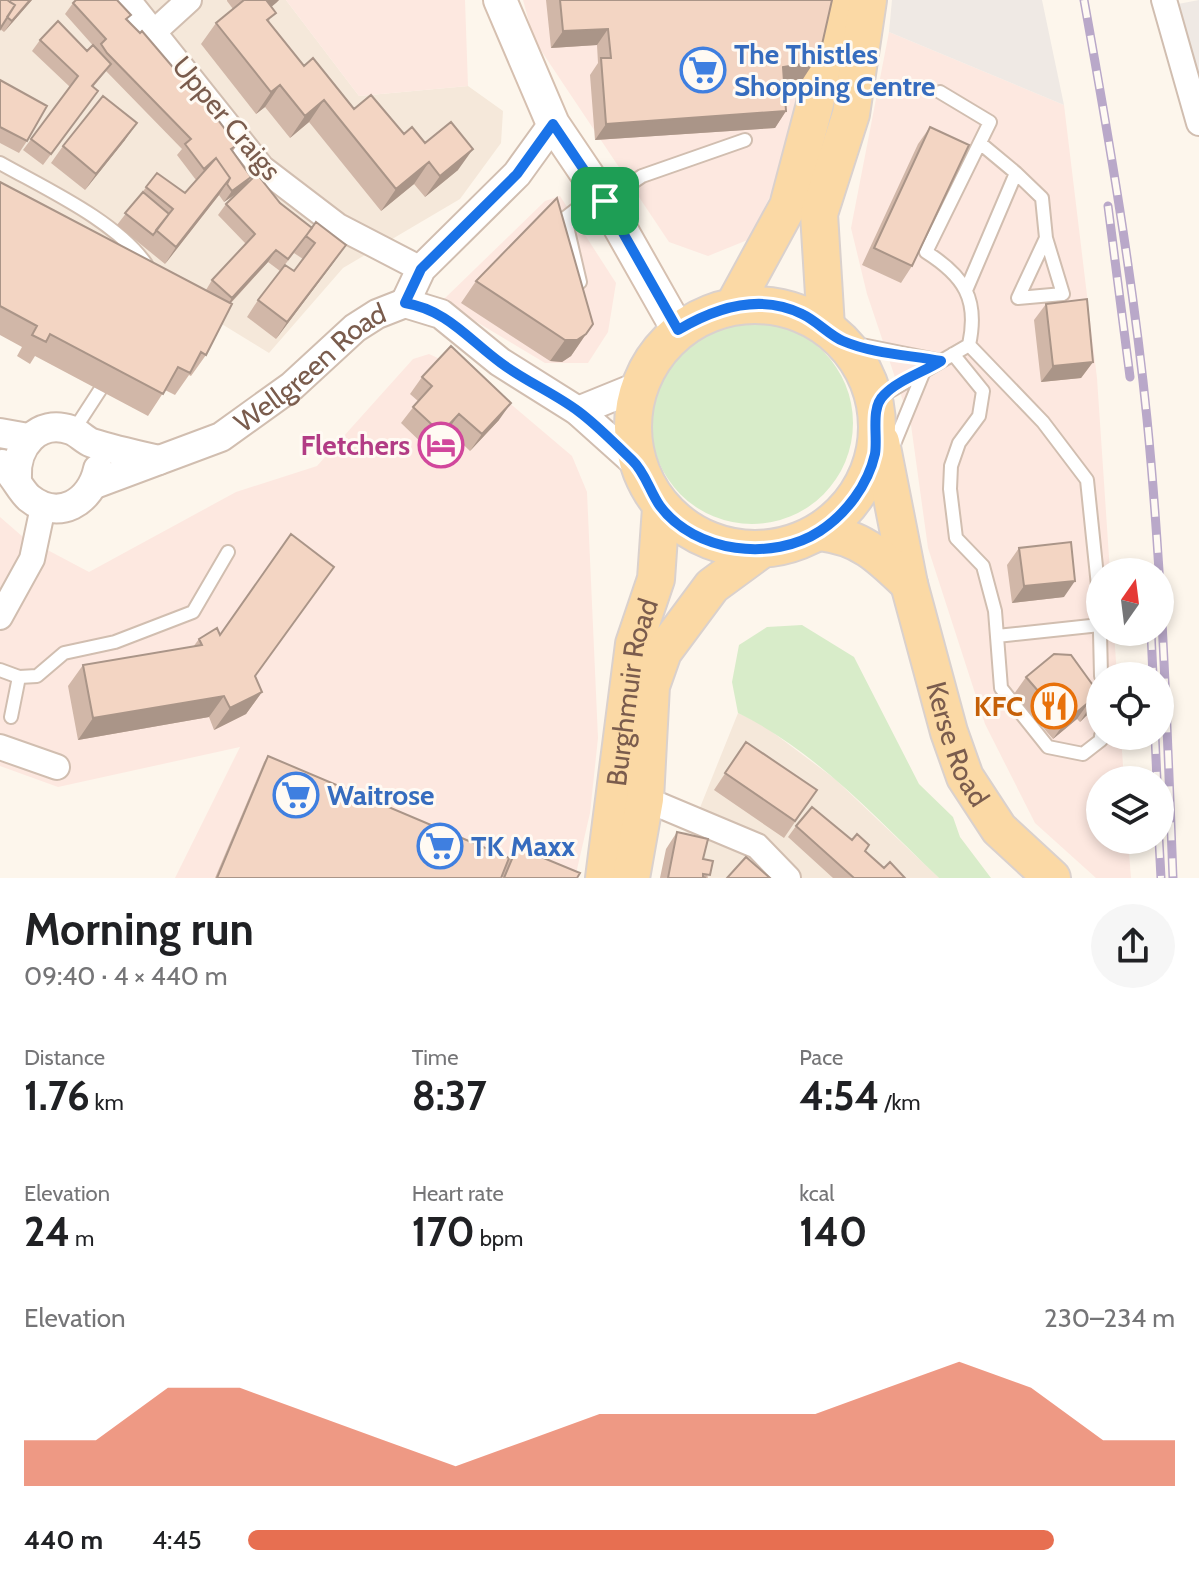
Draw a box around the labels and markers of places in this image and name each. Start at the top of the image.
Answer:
place label: The Thistles Shopping Centre [734,37,936,103]
supermarket icon: The Thistles Shopping Centre [679,46,727,94]
pin [571,167,639,235]
hotel icon: Fletchers [417,421,465,469]
place label: Fletchers [300,428,410,462]
restaurant icon: KFC [1030,682,1078,730]
place label: KFC [974,689,1023,723]
supermarket icon: Waitrose [272,771,320,819]
place label: Waitrose [327,778,434,812]
supermarket icon: TK Maxx [416,822,464,870]
place label: TK Maxx [471,829,575,863]

